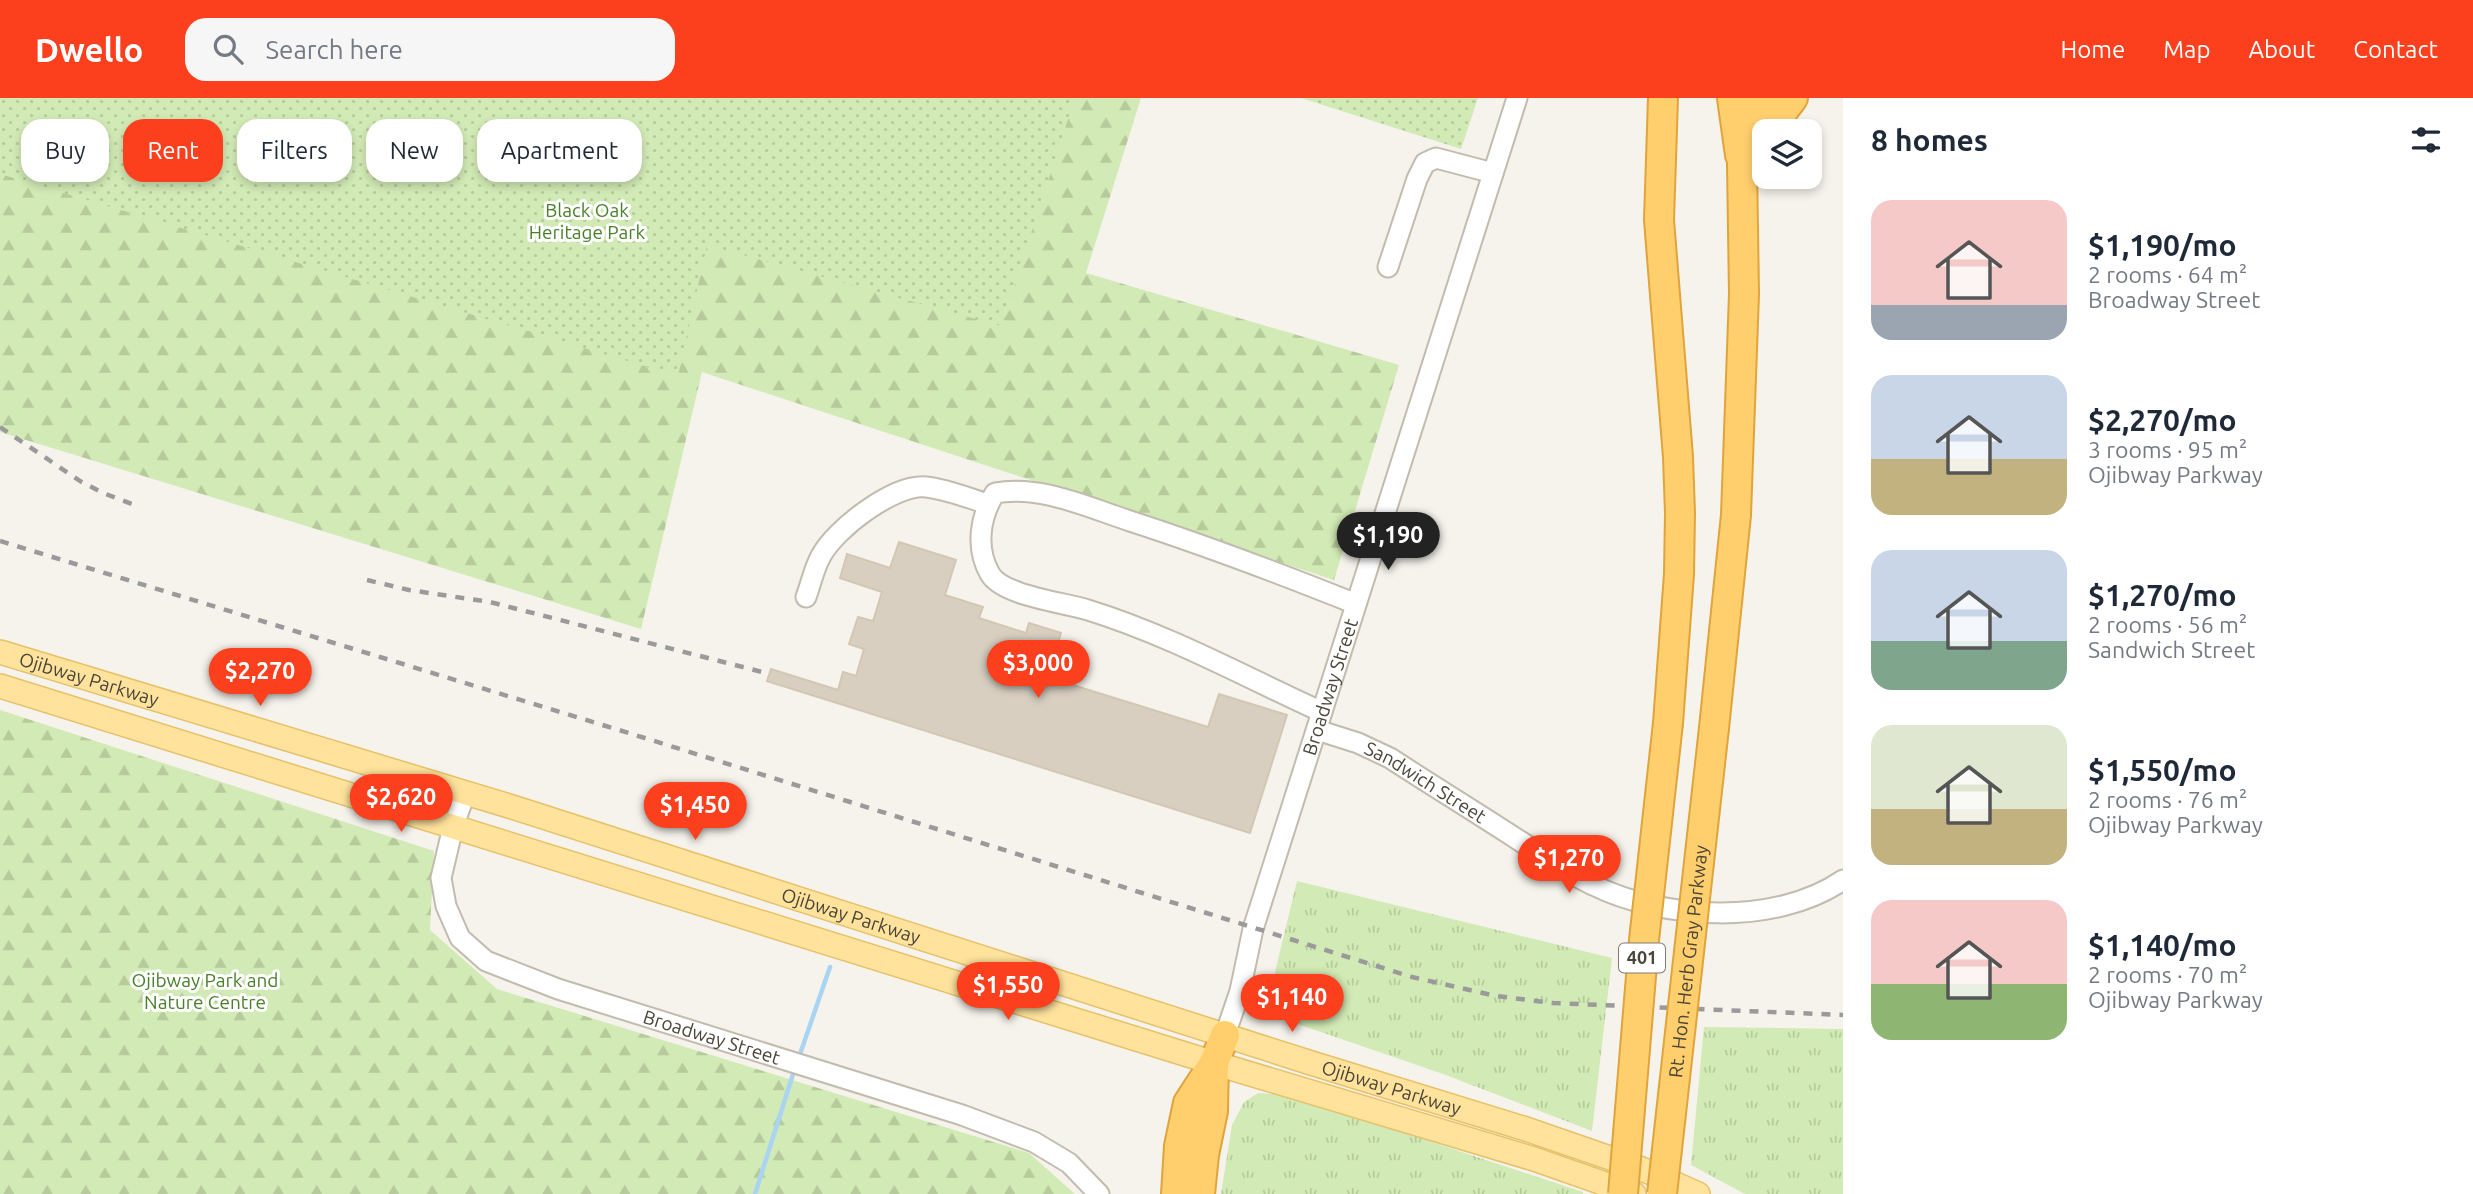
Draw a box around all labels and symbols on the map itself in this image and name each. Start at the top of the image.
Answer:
park label: Black Oak Heritage Park [529,199,646,243]
pin: $1,190 [1331,512,1445,572]
street label: Broadway Street [1298,615,1362,758]
pin: $3,000 [981,640,1095,700]
street label: Ojibway Parkway [17,647,161,710]
pin: $2,270 [203,648,317,708]
street label: Sandwich Street [1361,737,1491,828]
pin: $2,620 [344,774,458,834]
pin: $1,450 [638,782,752,842]
pin: $1,270 [1512,836,1626,895]
street label: Rt. Hon. Herb Gray Parkway [1664,844,1712,1079]
street label: Ojibway Parkway [779,883,923,948]
road number: 401 [1619,944,1665,972]
pin: $1,550 [951,962,1065,1022]
park label: Ojibway Park and Nature Centre [132,969,278,1013]
pin: $1,140 [1235,974,1349,1034]
street label: Broadway Street [641,1005,784,1069]
street label: Ojibway Parkway [1319,1056,1464,1119]

